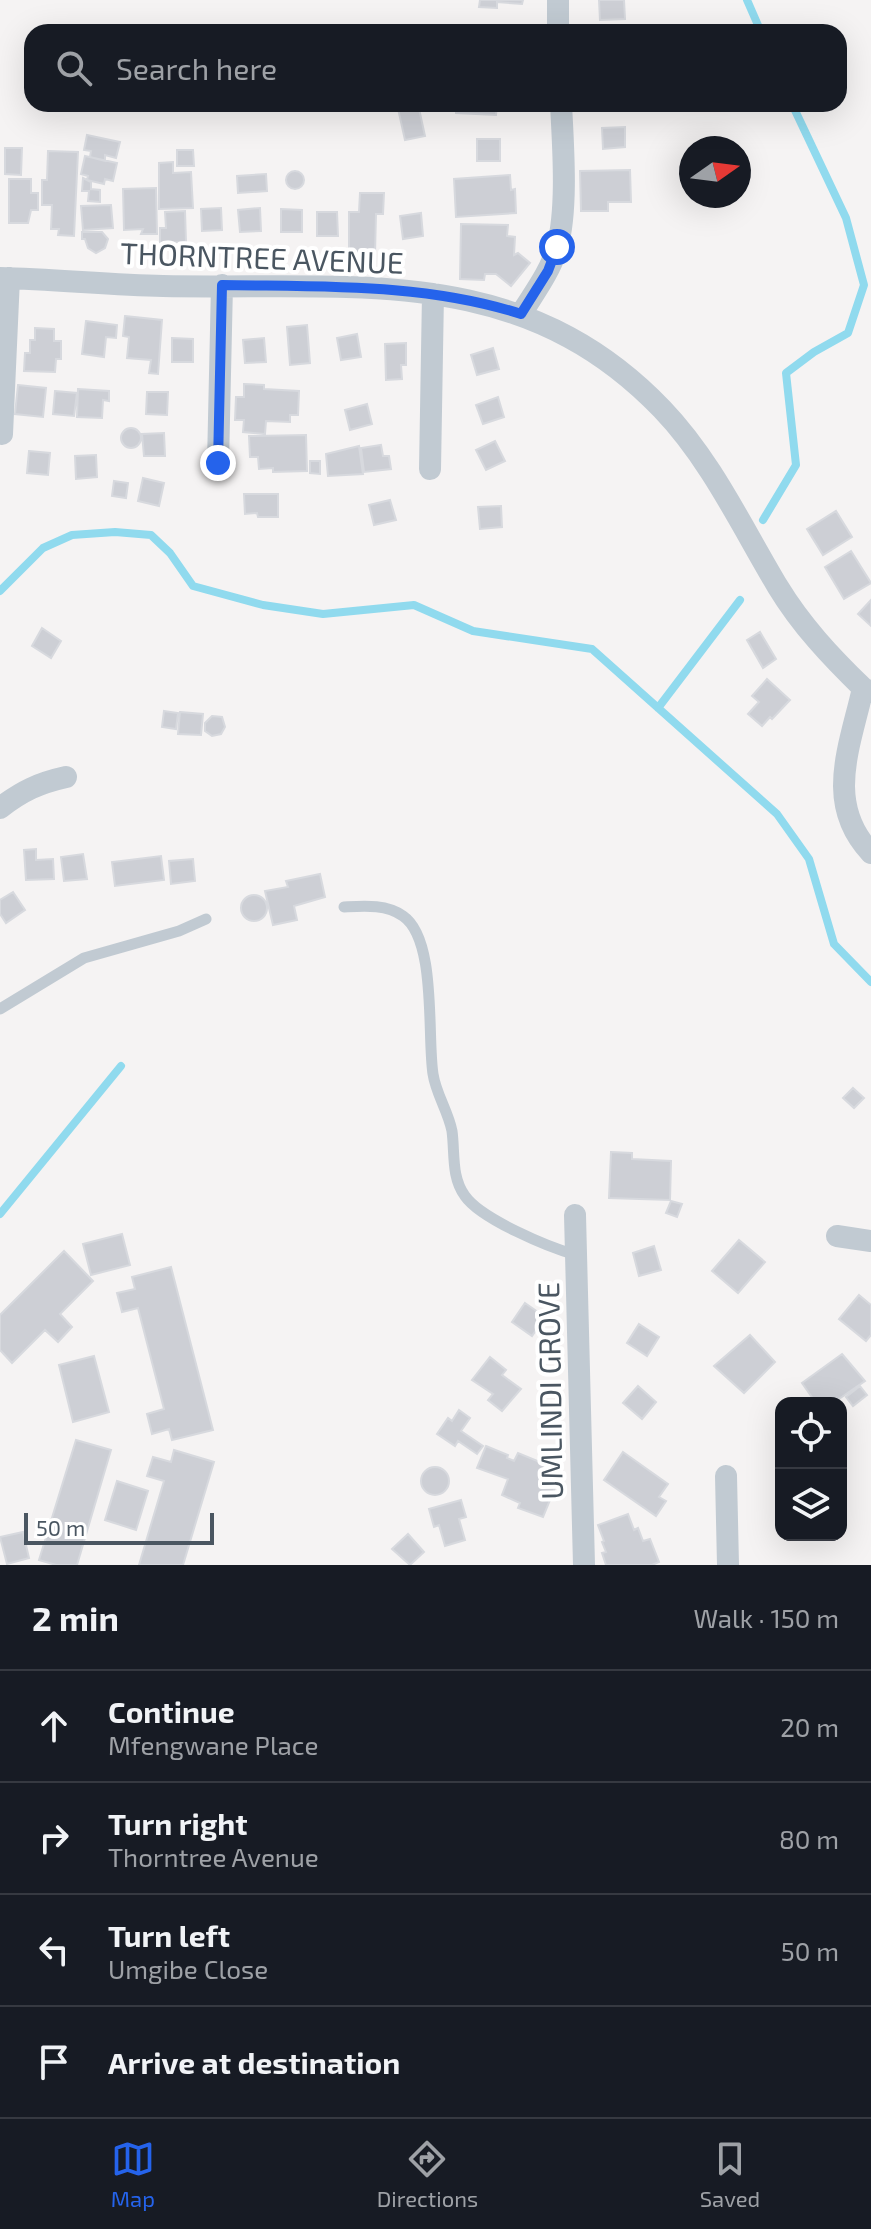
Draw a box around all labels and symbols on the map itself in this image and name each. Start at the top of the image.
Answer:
north arrow [679,136,751,208]
route start [539,229,575,265]
street label: THORNTREE AVENUE [120,234,404,280]
route end [200,445,236,481]
street label: UMLINDI GROVE [529,1282,569,1500]
scale bar [24,1509,214,1545]

